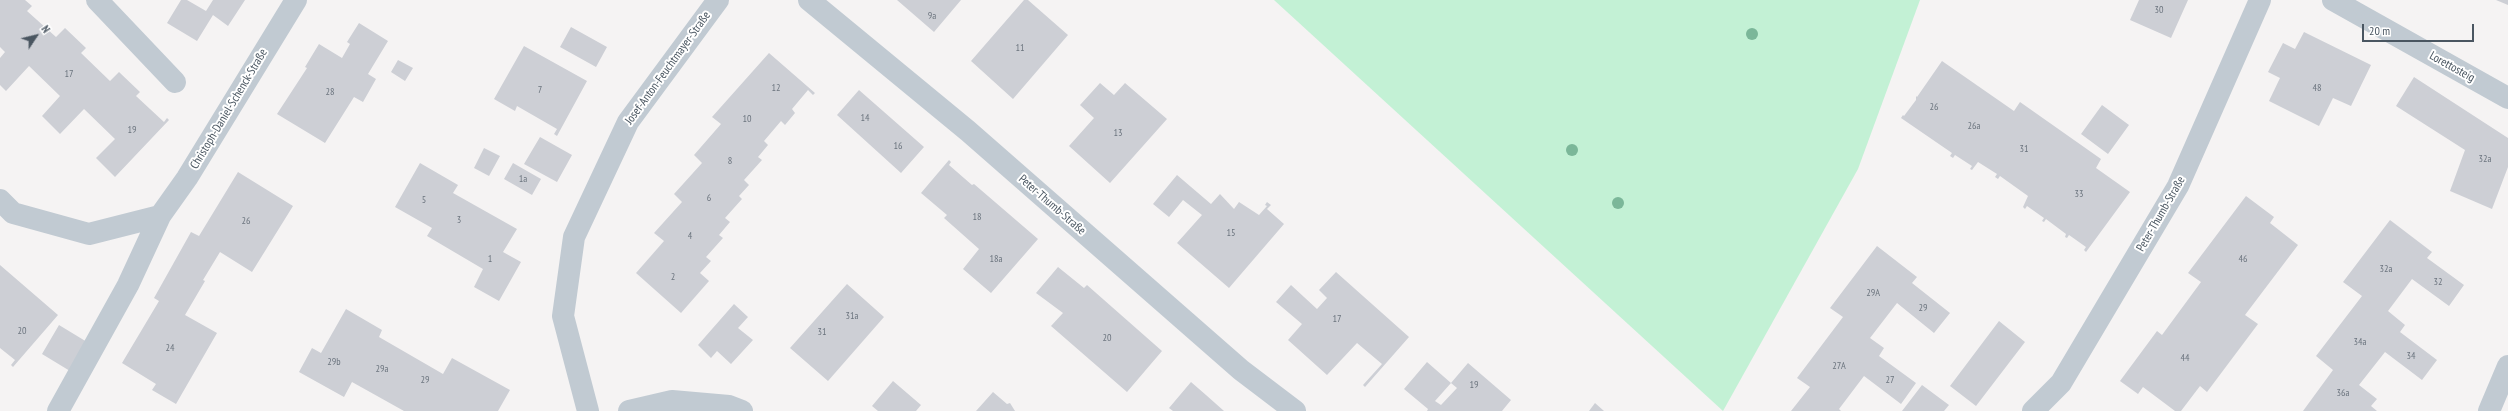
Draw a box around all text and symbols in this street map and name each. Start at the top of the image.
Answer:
house number: 30 [2155,4,2163,16]
street label: Josef-Anton-Feuchtmayer-Straße [622,9,714,127]
house number: 9a [928,10,936,22]
north arrow [16,16,56,56]
scale bar [2364,16,2476,42]
text: N [38,23,53,36]
text: 20 m [2369,23,2390,38]
house number: 11 [1016,42,1024,54]
street label: Christoph-Daniel-Schenck-Straße [187,46,271,172]
street label: Lorettosteig [2427,49,2477,85]
house number: 17 [65,68,73,80]
house number: 12 [772,82,780,94]
house number: 48 [2313,82,2321,94]
house number: 7 [538,84,542,96]
house number: 28 [326,86,334,98]
house number: 26 [1930,101,1938,113]
house number: 14 [861,112,869,124]
house number: 10 [743,113,751,125]
house number: 26a [1968,120,1980,132]
house number: 19 [128,124,136,136]
house number: 13 [1114,127,1122,139]
house number: 16 [894,140,902,152]
house number: 31 [2020,143,2028,155]
house number: 32a [2479,153,2491,165]
house number: 8 [728,155,732,167]
street label: Peter-Thumb-Straße [1015,172,1089,238]
house number: 1a [519,173,527,185]
street label: Peter-Thumb-Straße [2134,174,2188,254]
house number: 33 [2075,188,2083,200]
house number: 6 [707,192,711,204]
house number: 5 [422,194,426,206]
house number: 18 [973,211,981,223]
house number: 3 [457,214,461,226]
house number: 26 [242,215,250,227]
house number: 15 [1227,227,1235,239]
house number: 4 [688,230,692,242]
house number: 1 [488,253,492,265]
house number: 18a [990,253,1002,265]
house number: 46 [2239,253,2247,265]
house number: 32a [2380,263,2392,275]
house number: 2 [671,271,675,283]
house number: 32 [2434,276,2442,288]
house number: 29A [1866,287,1880,299]
house number: 29 [1919,302,1927,314]
house number: 31a [846,310,858,322]
house number: 17 [1333,313,1341,325]
house number: 20 [18,325,26,337]
house number: 31 [818,326,826,338]
house number: 20 [1103,332,1111,344]
house number: 34a [2354,336,2366,348]
house number: 24 [166,342,174,354]
house number: 34 [2407,350,2415,362]
house number: 44 [2181,352,2189,364]
house number: 29b [327,356,341,368]
house number: 27A [1832,360,1846,372]
house number: 29a [376,363,388,375]
house number: 29 [421,374,429,386]
house number: 27 [1886,374,1894,386]
house number: 19 [1470,379,1478,391]
house number: 36a [2337,387,2349,399]

